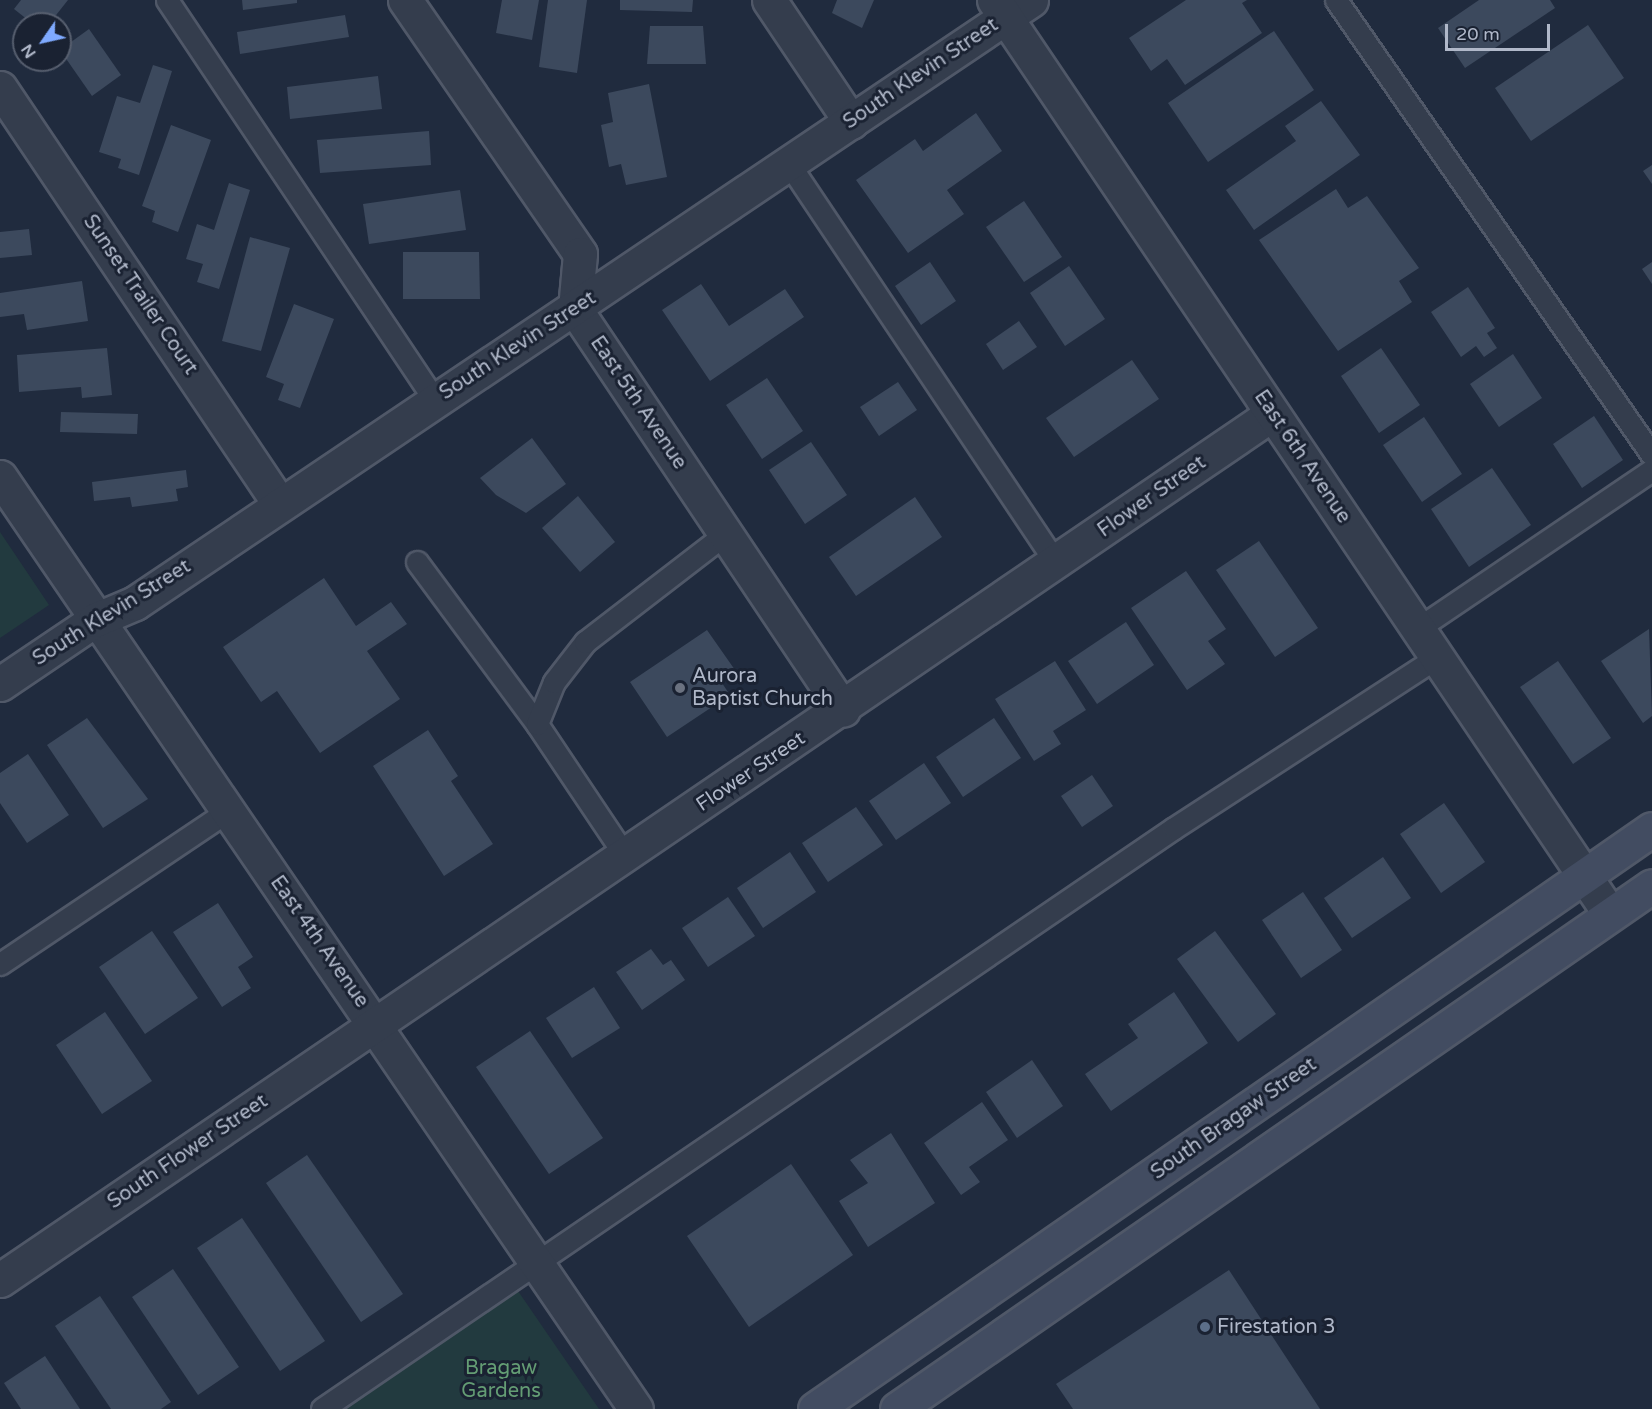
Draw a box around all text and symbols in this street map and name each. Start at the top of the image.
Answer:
north arrow [12,12,72,72]
scale bar [1448,12,1553,50]
street label: South Klevin Street [839,13,1003,135]
text: 20 m [1456,23,1500,45]
text: N [17,40,41,62]
street label: Sunset Trailer Court [78,211,202,379]
street label: South Klevin Street [435,287,601,405]
street label: East 5th Avenue [585,332,691,474]
street label: East 6th Avenue [1249,386,1355,528]
street label: Flower Street [1093,451,1211,543]
street label: South Klevin Street [29,555,195,671]
place label: Aurora Baptist Church [692,664,833,711]
marker: Aurora Baptist Church [673,681,687,695]
street label: Flower Street [692,727,810,817]
street label: East 4th Avenue [265,871,373,1013]
street label: South Bragaw Street [1147,1053,1321,1185]
street label: South Flower Street [103,1090,273,1214]
place label: Firestation 3 [1217,1315,1335,1339]
marker: Firestation 3 [1198,1320,1212,1334]
park label: Bragaw Gardens [461,1356,541,1403]

